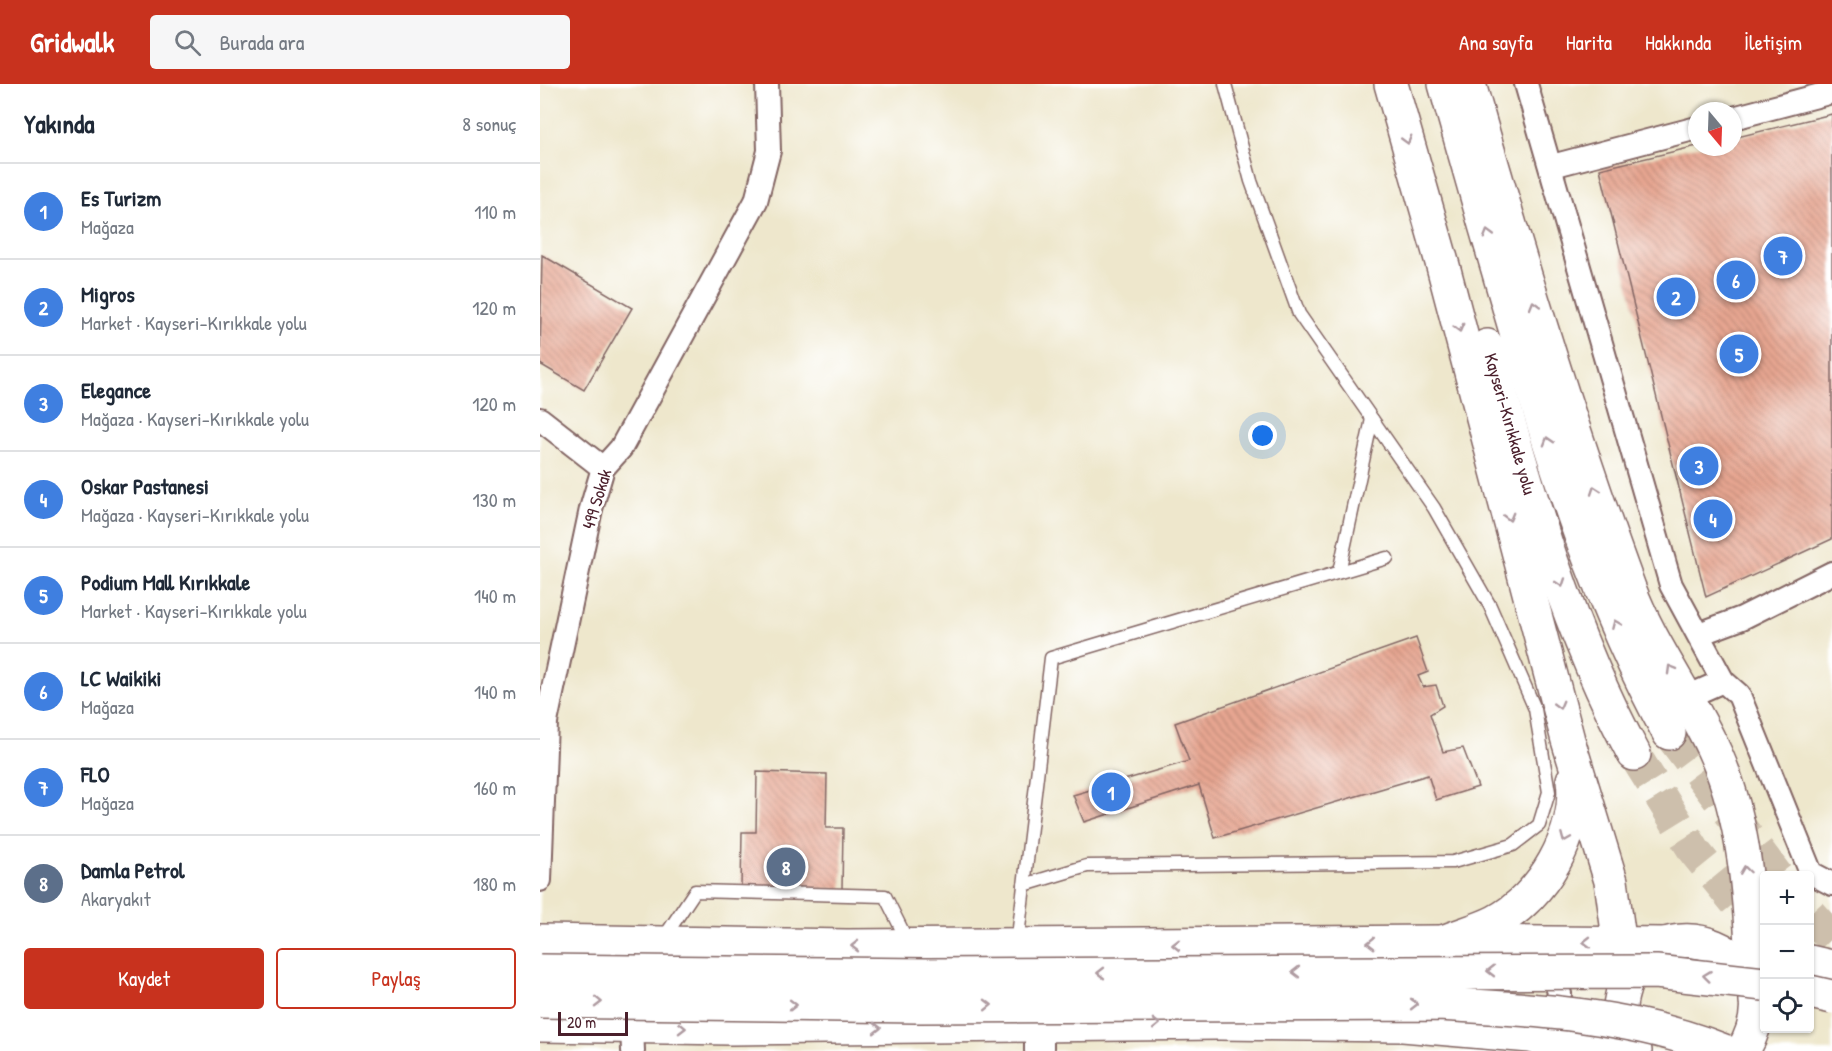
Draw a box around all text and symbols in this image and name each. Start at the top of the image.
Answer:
search box [150,15,570,69]
text: Gridwalk [30,23,114,61]
icon: search [171,26,204,59]
text: Burada ara [219,27,304,57]
text: Ana sayfa [1459,28,1533,57]
text: Harita [1566,28,1612,57]
text: Hakkında [1645,28,1711,57]
text: İletişim [1744,28,1802,57]
north arrow [1688,102,1742,156]
text: Yakında [24,106,94,141]
text: 8 sonuç [462,110,516,137]
one-way arrow [1400,134,1412,145]
text: Es Turizm [81,183,161,213]
text: 1 [40,198,47,225]
text: 110 m [474,198,516,225]
text: Mağaza [81,213,134,240]
one-way arrow [1482,229,1495,239]
pin: 7 [1764,234,1802,279]
pin: 6 [1716,258,1756,302]
pin: 2 [1656,274,1696,320]
text: Migros [81,279,135,309]
text: 2 [39,294,48,321]
text: 120 m [472,294,516,321]
one-way arrow [1528,300,1541,310]
text: Market · Kayseri-Kırıkkale yolu [81,309,307,336]
one-way arrow [1452,323,1465,333]
pin: 5 [1720,332,1758,376]
street label: Kayseri-Kırıkkale yolu [1478,350,1543,497]
text: Elegance [81,375,151,405]
text: 3 [39,390,48,417]
text: 120 m [472,390,516,417]
text: Mağaza · Kayseri-Kırıkkale yolu [81,405,309,432]
your location [1248,421,1277,450]
one-way arrow [1543,436,1555,447]
pin: 3 [1680,444,1718,488]
street label: 499 Sokak [576,465,618,532]
text: Oskar Pastanesi [81,471,209,501]
one-way arrow [1589,485,1602,496]
text: 4 [40,486,47,513]
text: 130 m [473,486,516,513]
pin: 4 [1694,496,1732,542]
text: Mağaza · Kayseri-Kırıkkale yolu [81,501,309,528]
one-way arrow [1502,511,1514,521]
text: Podium Mall Kırıkkale [81,567,250,597]
one-way arrow [1554,577,1566,588]
text: 5 [39,582,48,609]
text: 140 m [474,582,516,609]
text: Market · Kayseri-Kırıkkale yolu [81,597,307,624]
one-way arrow [1611,619,1623,630]
text: LC Waikiki [81,663,162,693]
one-way arrow [1666,665,1678,675]
text: 6 [40,678,47,705]
text: 140 m [474,678,516,705]
text: Mağaza [81,693,134,720]
one-way arrow [1551,700,1564,710]
text: FLO [81,759,110,789]
pin: 1 [1092,770,1130,814]
text: 7 [39,774,48,801]
text: 160 m [474,774,516,801]
text: Mağaza [81,789,134,816]
one-way arrow [1560,832,1572,843]
pin: 8 [766,844,806,890]
text: Damla Petrol [81,855,185,885]
one-way arrow [1739,865,1751,875]
text: 8 [39,870,48,897]
text: 180 m [473,870,516,897]
map controls [1760,871,1814,1033]
button: + [1760,871,1814,925]
text: Akaryakıt [81,885,151,912]
button: − [1760,925,1814,979]
one-way arrow [1583,936,1592,948]
one-way arrow [1367,937,1376,949]
one-way arrow [1172,939,1181,951]
one-way arrow [851,940,860,952]
button: Kaydet [24,948,264,1009]
button: Paylaş [276,948,516,1009]
one-way arrow [1486,965,1495,977]
one-way arrow [1291,966,1300,978]
one-way arrow [1096,967,1105,979]
one-way arrow [1702,970,1711,983]
button: locate [1760,979,1814,1033]
one-way arrow [594,996,603,1008]
one-way arrow [1410,998,1419,1010]
one-way arrow [789,999,798,1011]
one-way arrow [984,999,993,1011]
scale bar [558,1009,628,1036]
text: 20 m [567,1011,596,1033]
one-way arrow [1152,1018,1161,1031]
one-way arrow [678,1021,687,1034]
one-way arrow [873,1022,882,1034]

